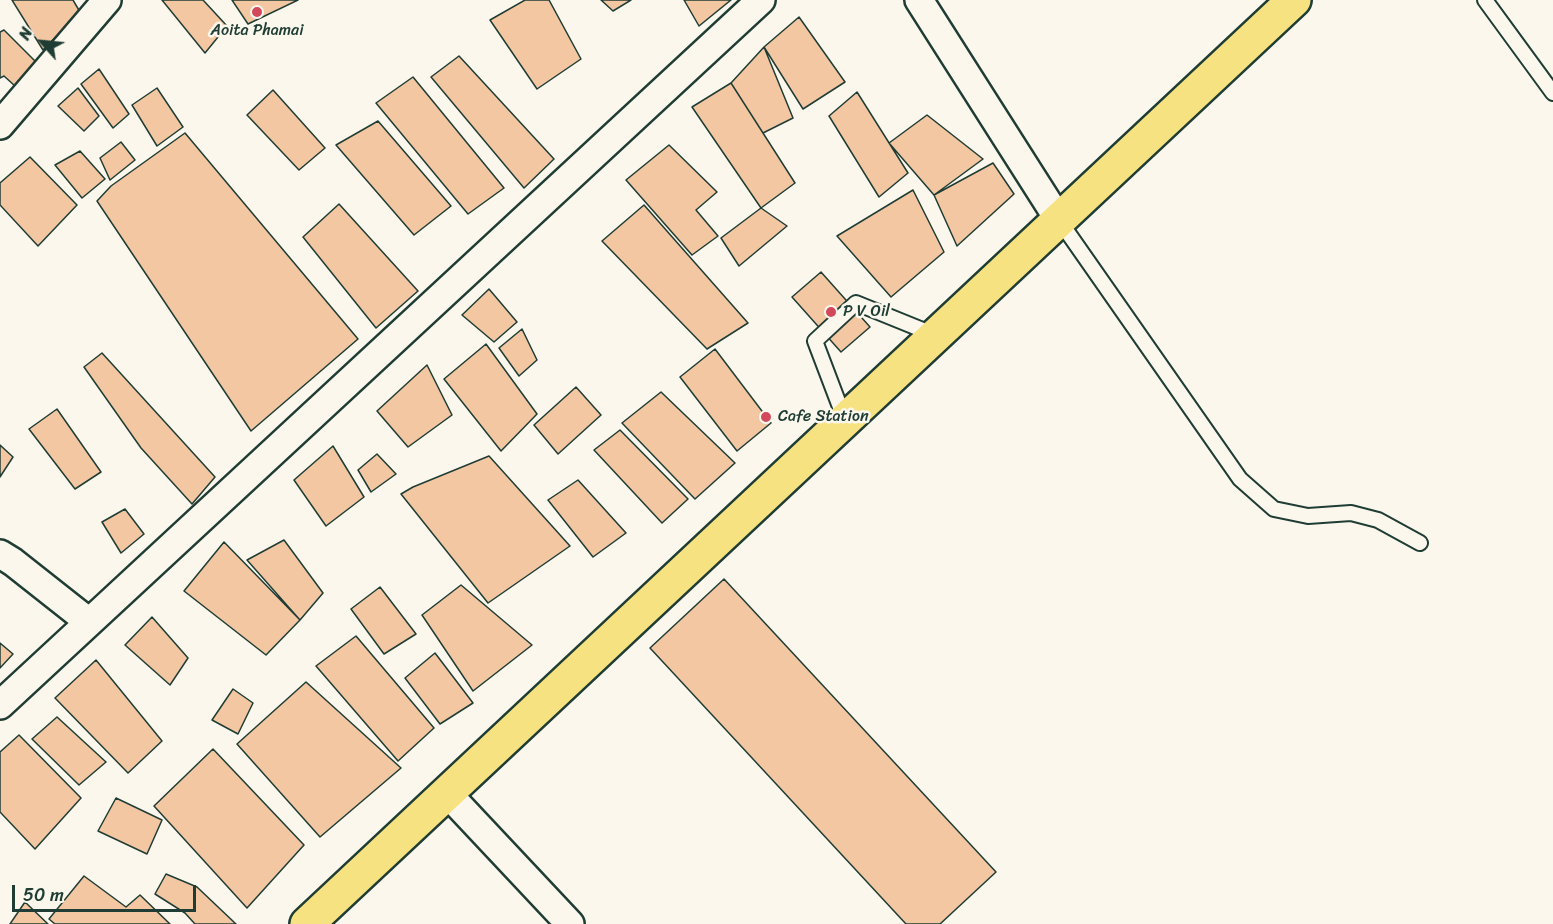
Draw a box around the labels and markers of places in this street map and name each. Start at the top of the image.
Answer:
marker: Aoita Phamai [250,5,264,19]
place label: Aoita Phamai [210,21,304,41]
place label: P V Oil [843,302,890,322]
marker: P V Oil [824,305,838,319]
place label: Cafe Station [778,407,869,427]
marker: Cafe Station [759,410,773,424]

